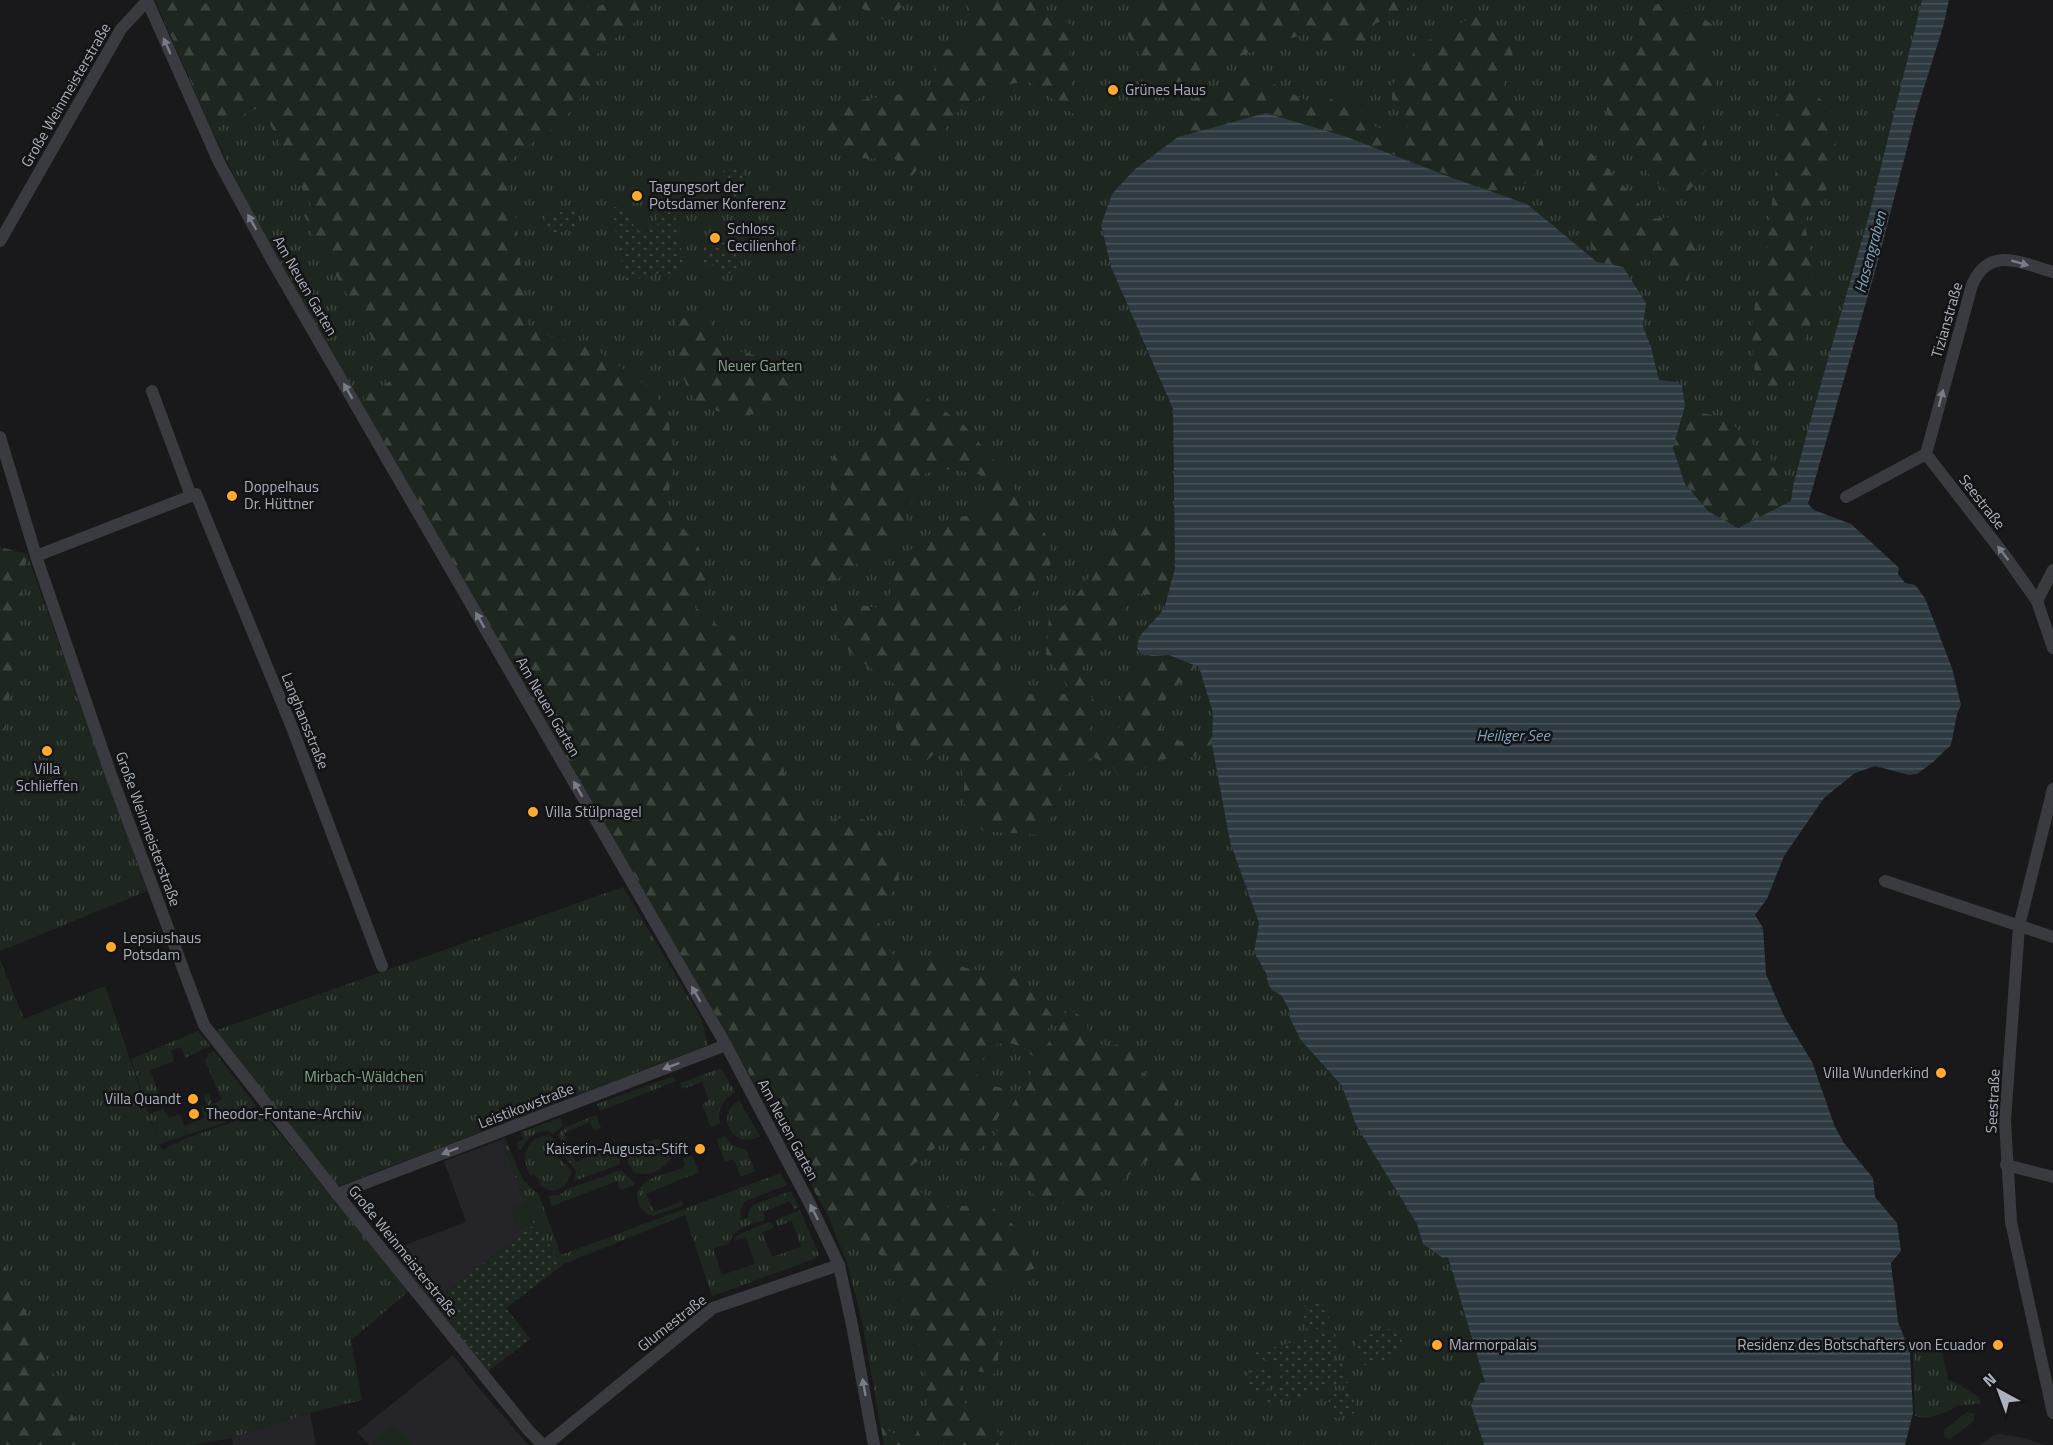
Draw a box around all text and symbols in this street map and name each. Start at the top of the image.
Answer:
street label: Große Weinmeisterstraße [15,18,116,171]
one-way arrow [162,37,172,55]
place label: Grünes Haus [1125,78,1206,101]
marker: Grünes Haus [1106,83,1120,97]
place label: Tagungsort der Potsdamer Konferenz [649,175,786,215]
marker: Tagungsort der Potsdamer Konferenz [630,189,644,203]
water label: Hasengraben [1848,207,1893,296]
one-way arrow [247,213,257,230]
place label: Schloss Cecilienhof [727,217,796,257]
street label: Am Neuen Garten [267,231,343,340]
marker: Schloss Cecilienhof [708,231,722,245]
one-way arrow [2011,259,2029,268]
street label: Tizianstraße [1925,279,1968,361]
park label: Neuer Garten [718,354,802,377]
one-way arrow [343,383,353,400]
one-way arrow [1937,389,1946,407]
street label: Seestraße [1954,469,2011,534]
place label: Doppelhaus Dr. Hüttner [244,475,319,515]
marker: Doppelhaus Dr. Hüttner [225,489,239,503]
one-way arrow [1997,546,2009,562]
one-way arrow [475,611,485,628]
street label: Am Neuen Garten [510,652,586,761]
street label: Langhansstraße [276,669,335,773]
water label: Heiliger See [1476,723,1551,747]
marker: Villa Schlieffen [40,744,54,758]
street label: Große Weinmeisterstraße [110,748,187,909]
place label: Villa Schlieffen [16,757,78,797]
one-way arrow [572,781,583,797]
place label: Villa Stülpnagel [545,800,642,823]
marker: Villa Stülpnagel [526,805,540,819]
place label: Lepsiushaus Potsdam [123,926,201,966]
marker: Lepsiushaus Potsdam [104,940,118,954]
one-way arrow [691,986,702,1002]
place label: Villa Wunderkind [1823,1061,1929,1084]
one-way arrow [662,1062,680,1071]
park label: Mirbach-Wäldchen [304,1065,424,1088]
marker: Villa Wunderkind [1934,1066,1948,1080]
street label: Seestraße [1979,1068,2006,1134]
street label: Am Neuen Garten [752,1075,825,1185]
street label: Leistikowstraße [475,1077,577,1134]
place label: Villa Quandt [105,1087,182,1110]
marker: Villa Quandt [186,1092,200,1106]
place label: Theodor-Fontane-Archiv [206,1102,362,1125]
marker: Theodor-Fontane-Archiv [187,1107,201,1121]
place label: Kaiserin-Augusta-Stift [546,1137,689,1160]
marker: Kaiserin-Augusta-Stift [693,1142,707,1156]
one-way arrow [441,1147,459,1156]
street label: Große Weinmeisterstraße [343,1180,464,1321]
one-way arrow [809,1203,819,1220]
street label: Glumestraße [632,1288,711,1357]
place label: Marmorpalais [1449,1333,1537,1356]
place label: Residenz des Botschafters von Ecuador [1737,1333,1986,1356]
marker: Marmorpalais [1430,1338,1444,1352]
marker: Residenz des Botschafters von Ecuador [1991,1338,2005,1352]
north arrow [1969,1361,2029,1421]
text: N [1977,1367,2001,1392]
one-way arrow [859,1378,868,1397]

